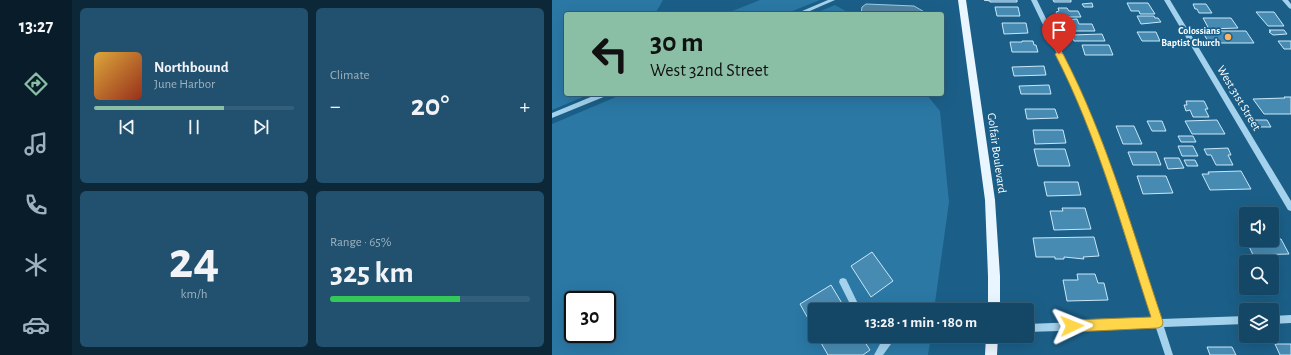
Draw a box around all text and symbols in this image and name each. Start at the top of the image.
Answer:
pin [1042,13,1076,54]
text: 13:27 [19,18,53,36]
icon: arrive [1048,19,1070,41]
place label: Colossians Baptist Church [1161,26,1220,48]
icon: left [584,28,636,80]
text: 30 m [650,29,703,57]
marker: Colossians Baptist Church [1223,32,1233,42]
text: Northbound [154,60,229,75]
text: West 32nd Street [650,62,769,80]
street label: West 31st Street [1215,63,1263,133]
text: Climate [330,69,369,82]
icon: directions [22,70,50,98]
text: June Harbor [154,78,215,91]
text: 20° [411,91,449,121]
text: − [330,95,341,117]
text: + [519,95,530,117]
street label: Golfair Boulevard [985,112,1009,194]
icon: previous [116,116,138,138]
icon: pause [183,116,205,138]
icon: next [250,116,272,138]
icon: music [22,130,50,158]
icon: phone [22,191,50,219]
map controls [1239,207,1279,343]
button: sound [1239,207,1279,247]
text: 24 [169,235,219,287]
text: Range · 65% [330,236,391,249]
icon: climate [22,251,50,279]
button: search [1239,255,1279,295]
text: 325 km [330,258,414,288]
text: km/h [181,288,207,301]
speed limit sign: 30 [564,291,616,343]
button: layers [1239,303,1279,343]
position arrow [1051,305,1093,347]
icon: car [22,311,50,339]
text: 13:28 · 1 min · 180 m [865,315,977,330]

